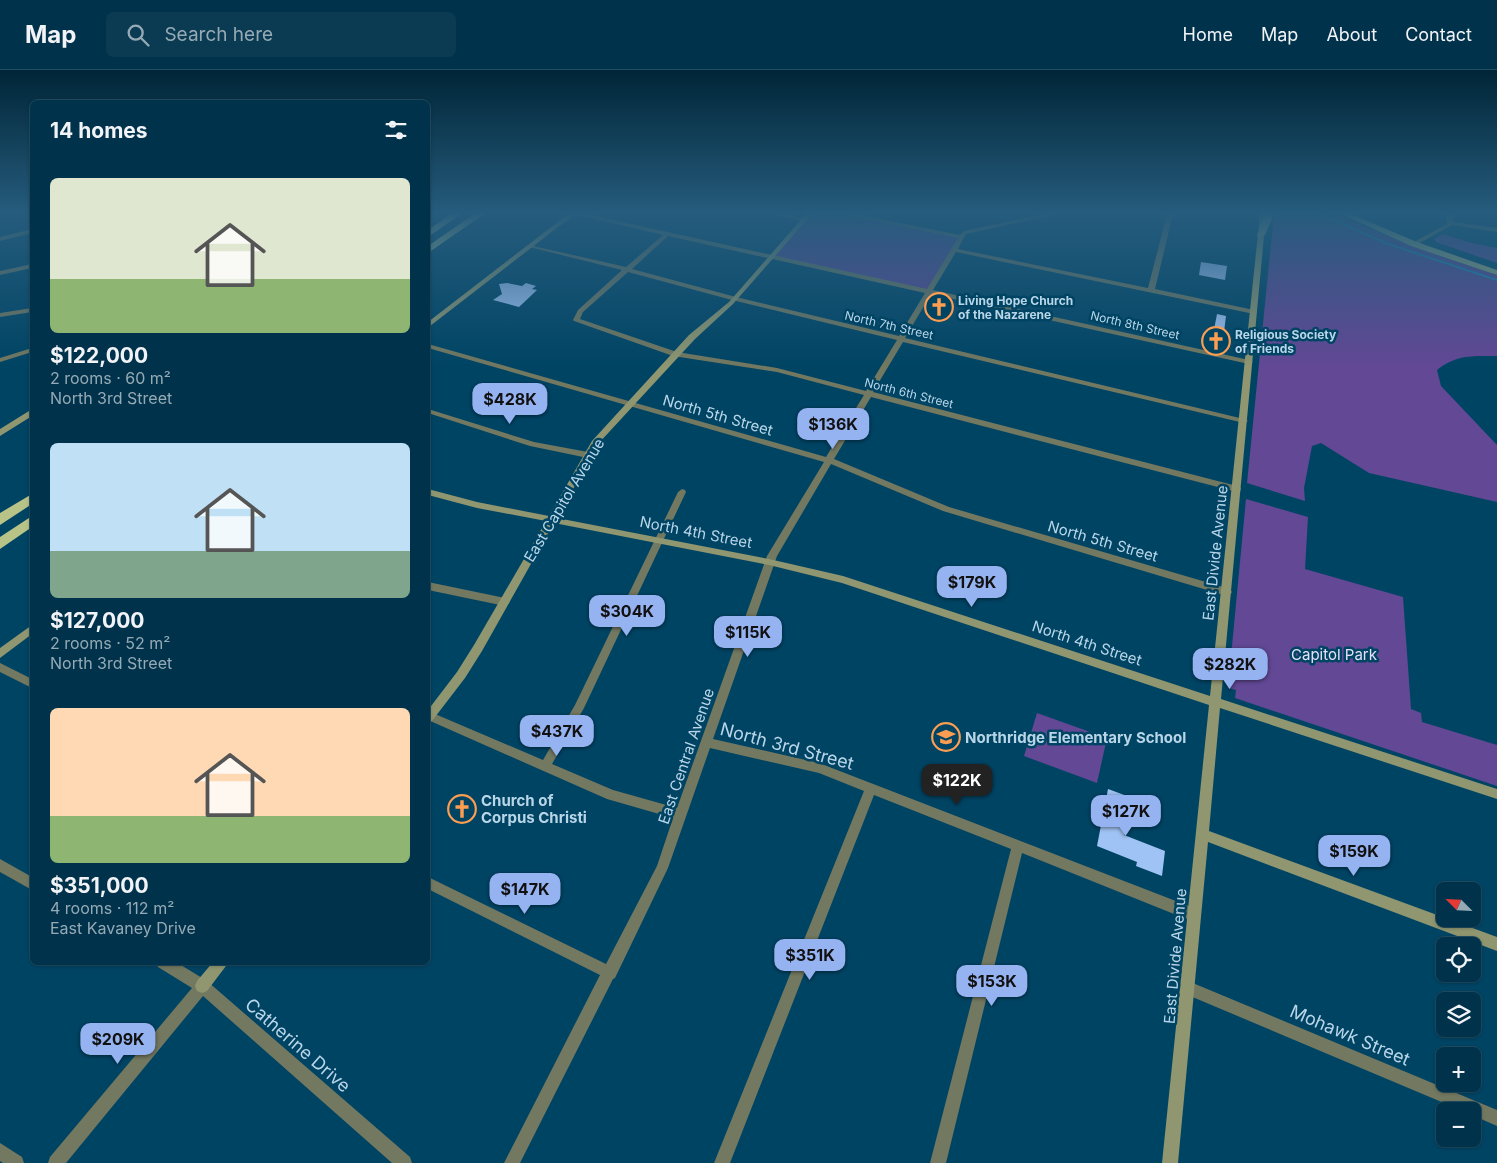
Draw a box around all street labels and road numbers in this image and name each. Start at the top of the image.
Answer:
street label: North 8th Street [1089,307,1181,343]
street label: North 7th Street [843,308,935,342]
street label: North 6th Street [863,375,955,411]
street label: North 5th Street [661,390,775,440]
street label: East Capitol Avenue [520,435,608,565]
street label: East Divide Avenue [1198,484,1232,622]
street label: North 4th Street [638,512,754,552]
street label: North 5th Street [1046,516,1160,566]
street label: North 4th Street [1030,616,1144,670]
street label: East Central Avenue [654,686,718,826]
street label: North 3rd Street [718,718,856,774]
street label: East Divide Avenue [1160,888,1190,1024]
street label: Catherine Drive [241,994,355,1096]
street label: Mohawk Street [1287,1000,1413,1070]

